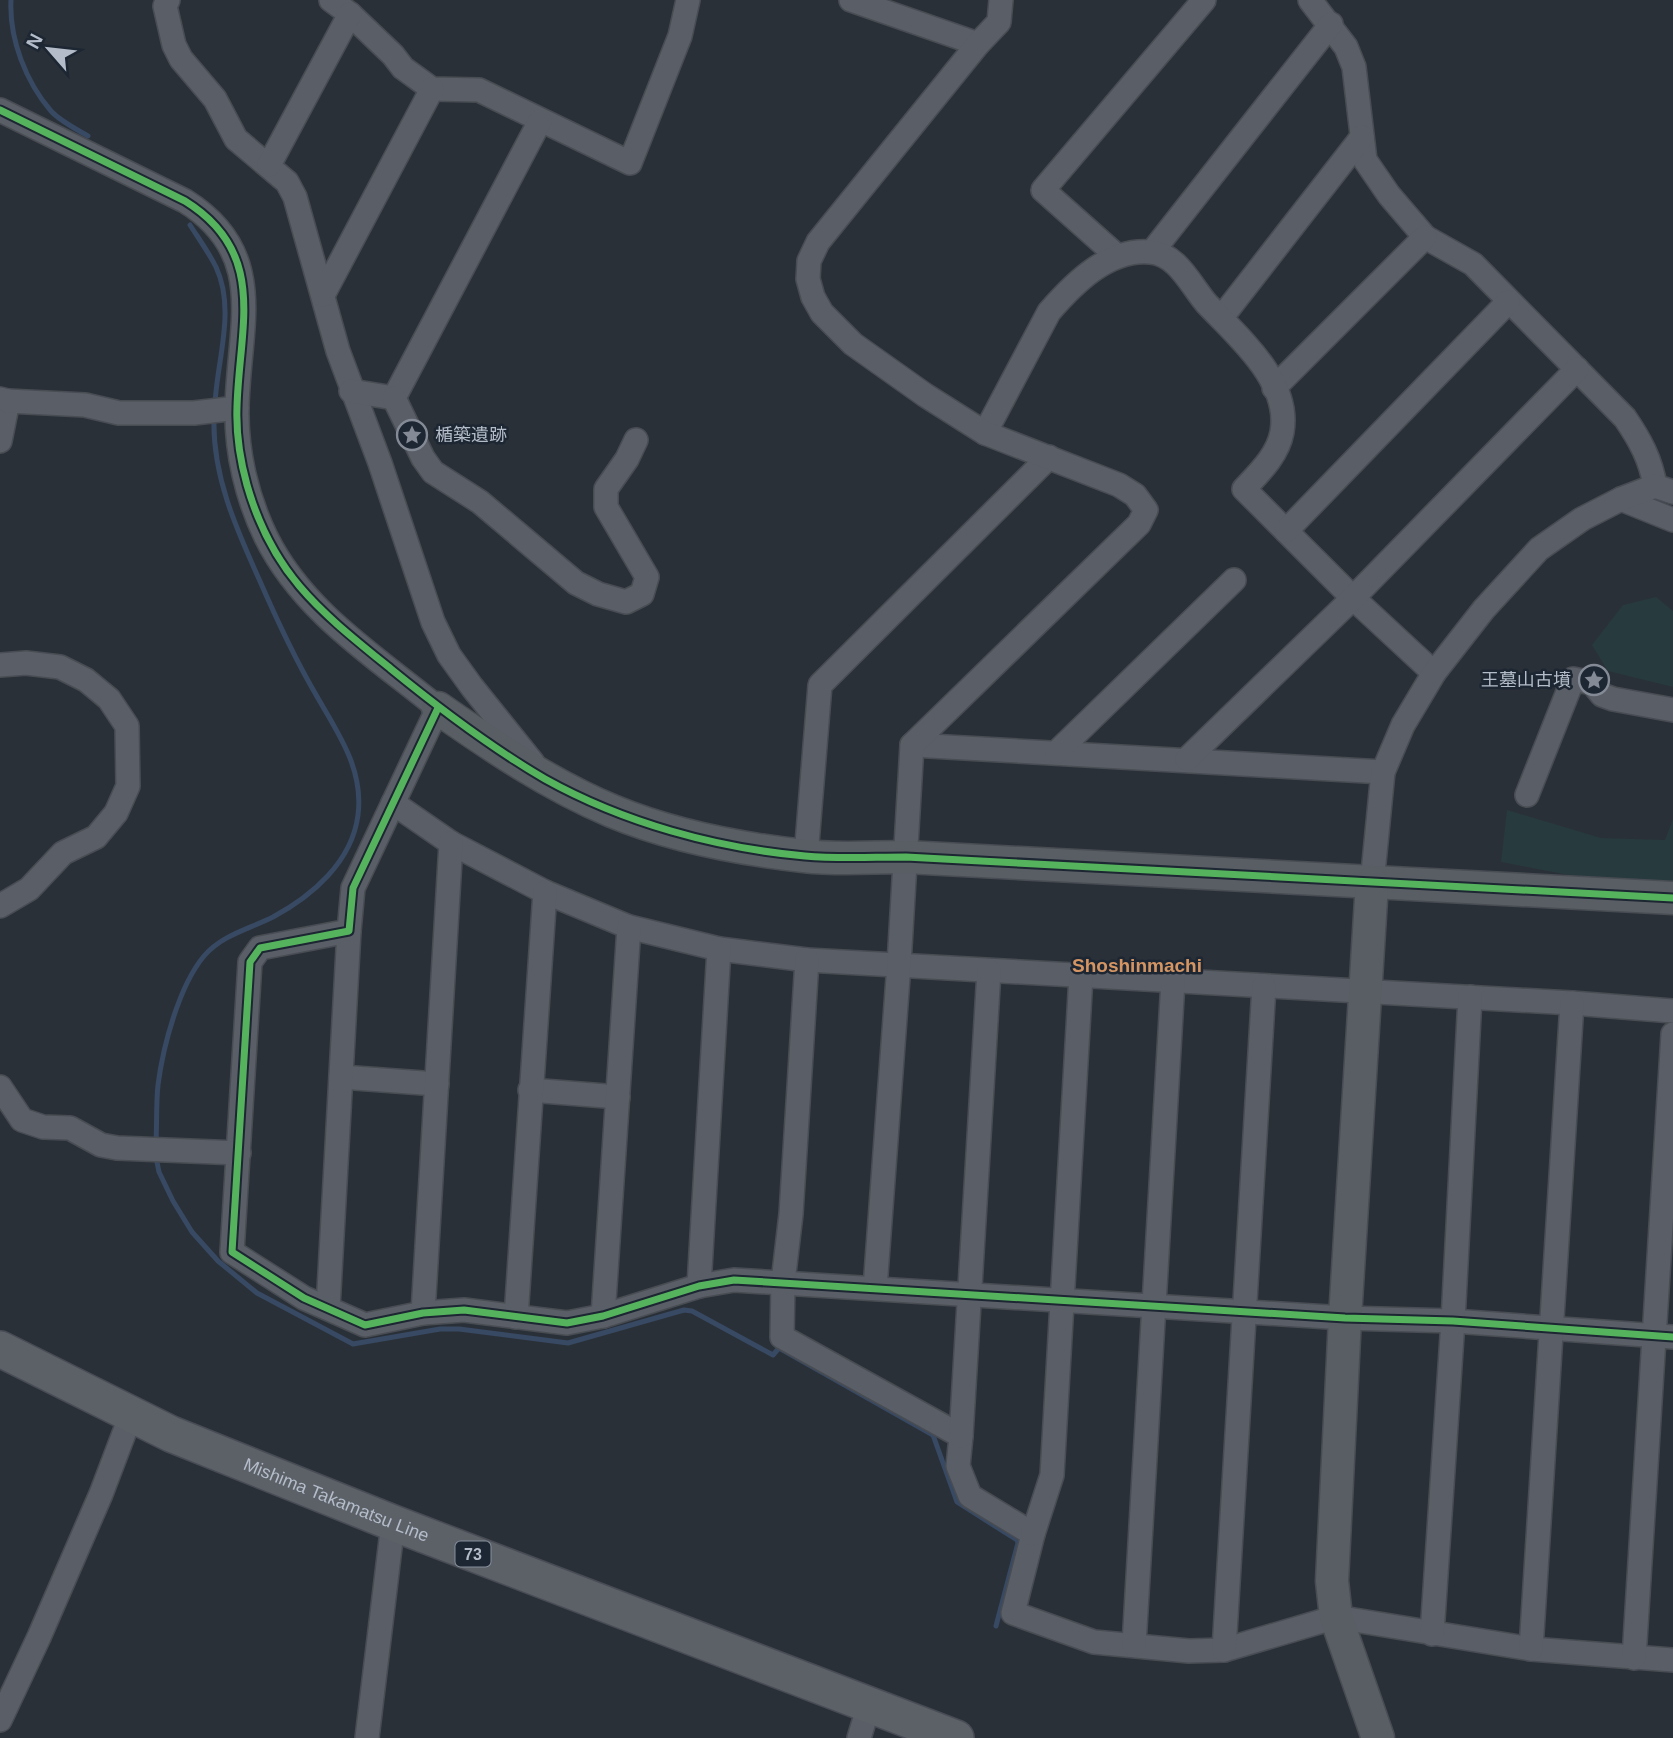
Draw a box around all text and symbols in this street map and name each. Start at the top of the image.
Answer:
north arrow [14,14,84,84]
text: N [22,30,47,52]
place icon: 楯築遺跡 [395,418,429,452]
place label: 楯築遺跡 [435,425,507,445]
place icon: 王墓山古墳 [1577,663,1611,697]
place label: 王墓山古墳 [1481,670,1571,690]
district label: Shoshinmachi [1072,955,1202,976]
street label: Mishima Takamatsu Line [241,1454,432,1546]
road number: 73 [456,1542,490,1566]

